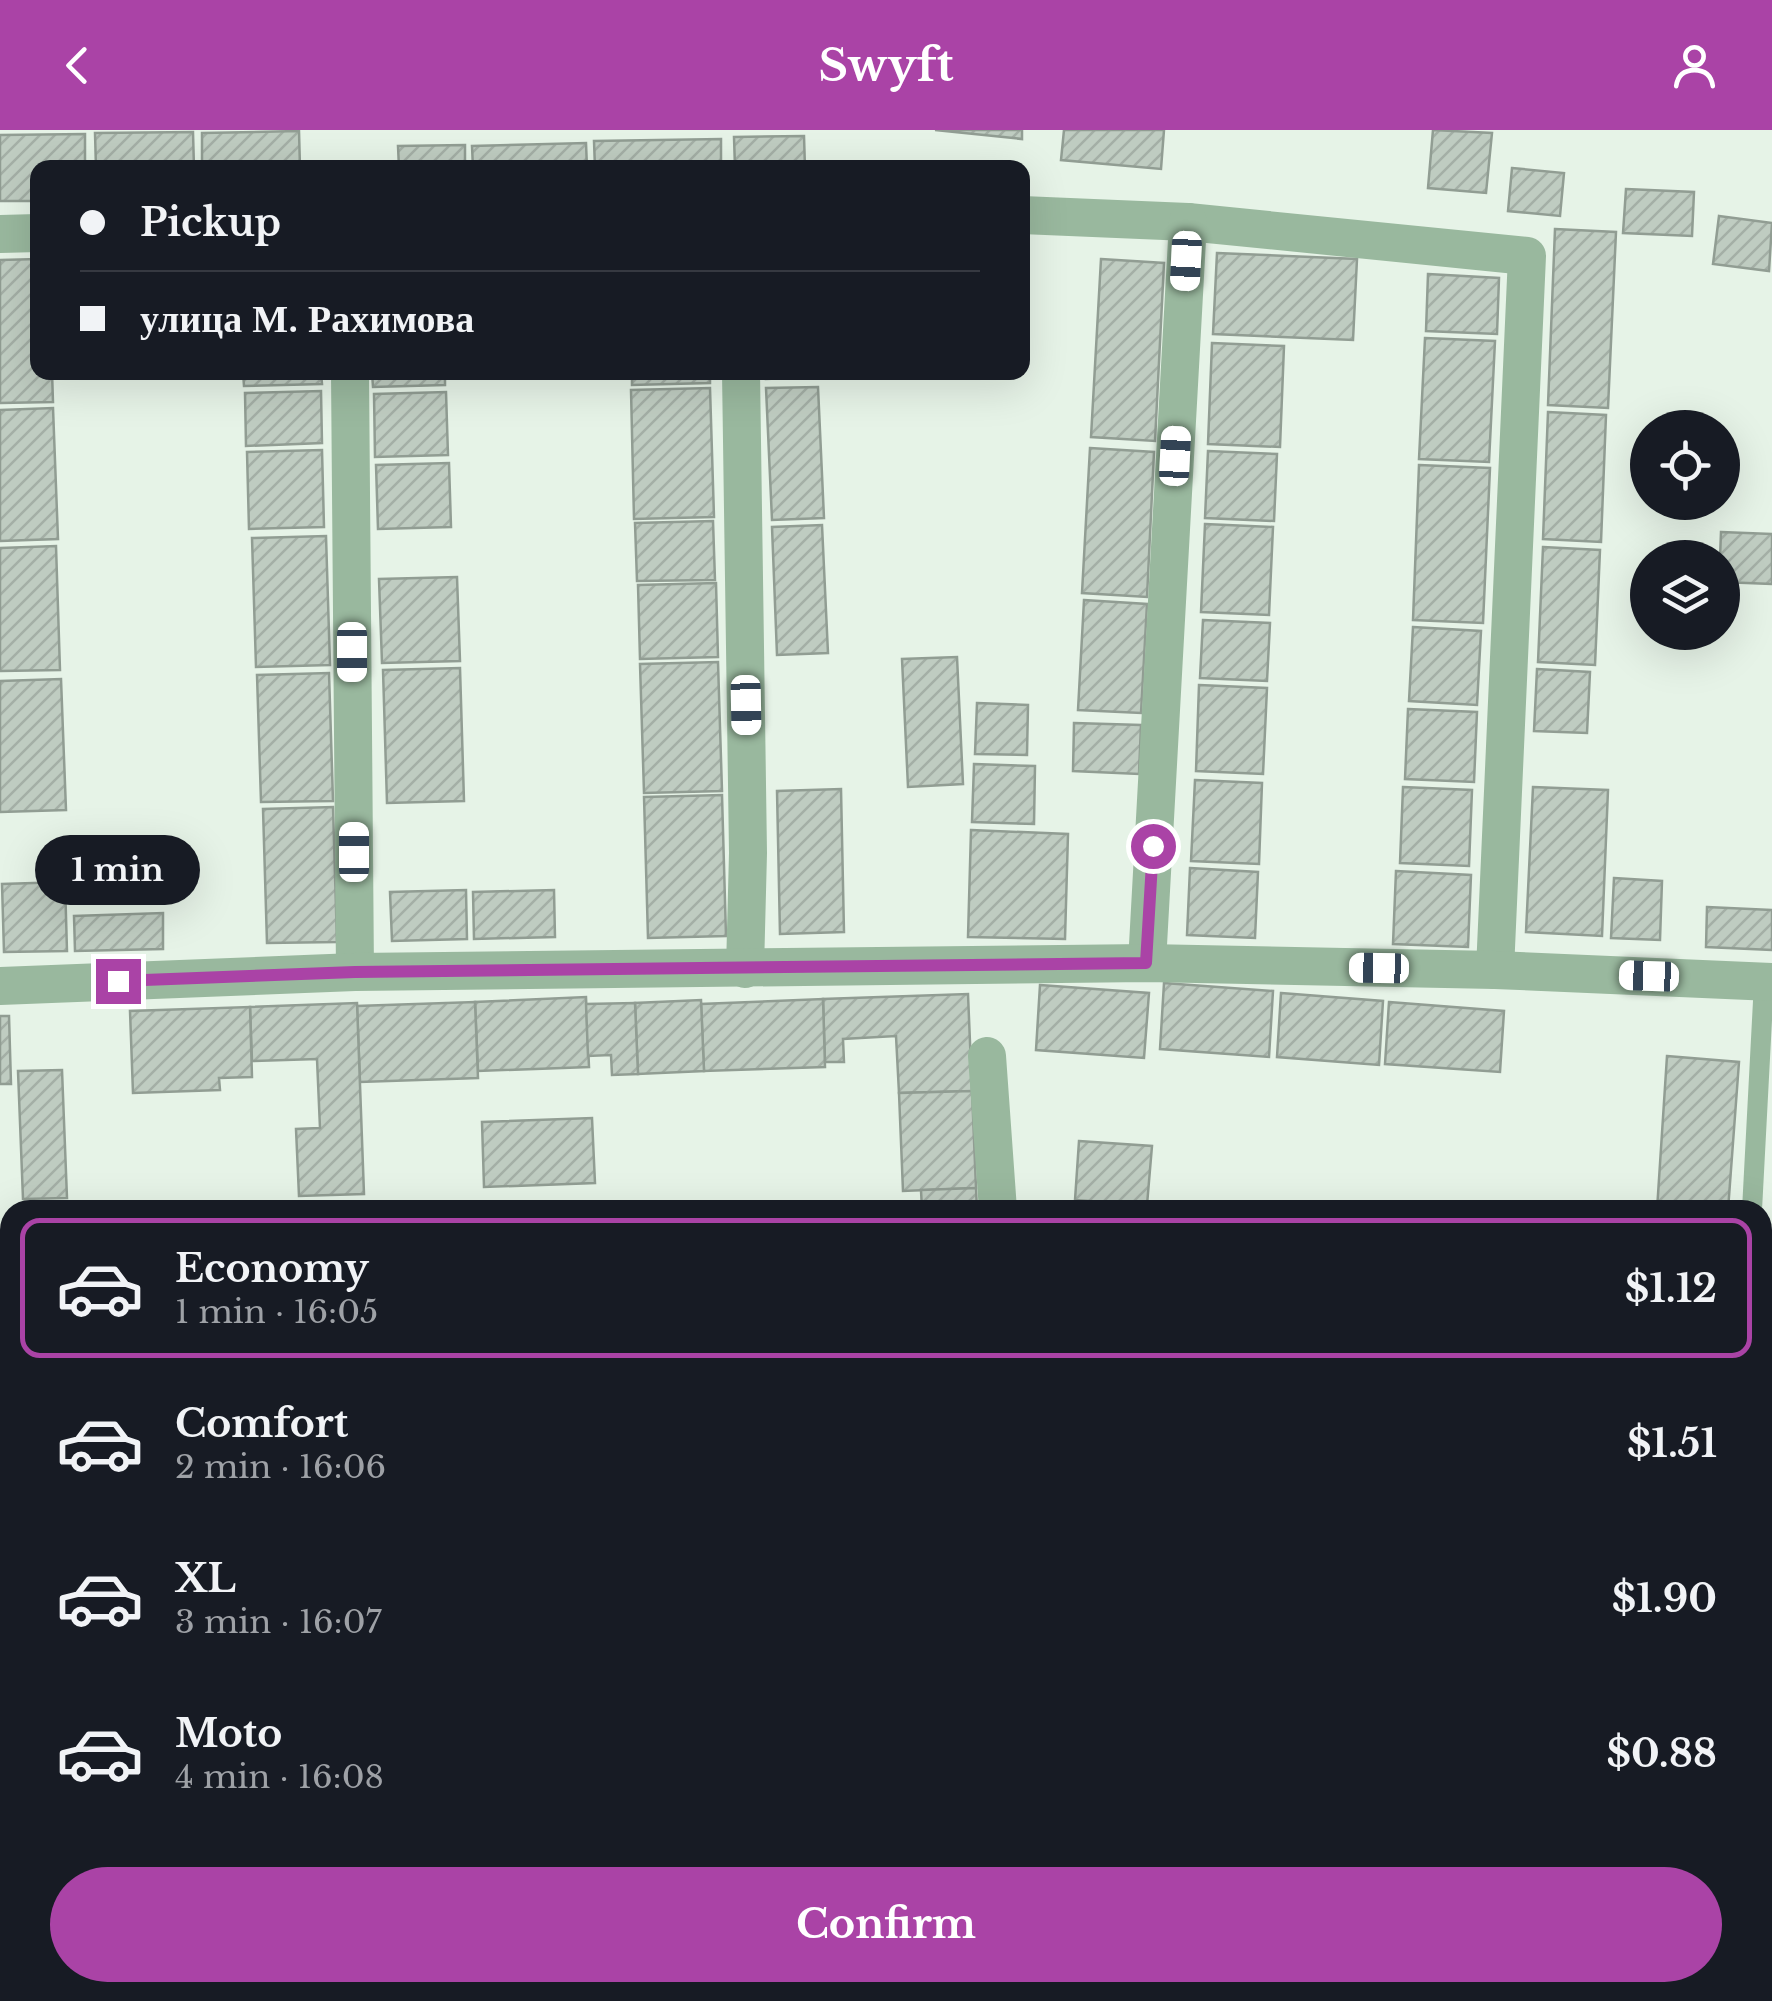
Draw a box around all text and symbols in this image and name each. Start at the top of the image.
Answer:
text: Swyft [818,37,954,93]
icon: back [50,38,105,93]
icon: person [1667,38,1722,93]
text: Pickup [140,199,281,246]
car [1169,230,1203,292]
text: улица М. Рахимова [140,295,474,342]
map controls [1630,410,1740,650]
button: locate [1630,410,1740,520]
car [1158,425,1192,487]
button: layers [1630,540,1740,650]
car [337,622,367,682]
car [730,675,762,735]
car [339,822,369,882]
route start [1131,824,1176,869]
callout: 1 min [36,836,200,906]
text: 1 min [71,850,164,890]
car [1349,952,1409,984]
route end [96,959,141,1004]
car [1618,960,1680,992]
icon: car [55,1243,145,1333]
text: Economy [175,1245,369,1292]
text: $1.12 [1625,1265,1717,1312]
text: 1 min · 16:05 [175,1292,378,1332]
icon: car [55,1398,145,1488]
text: Comfort [175,1400,348,1447]
text: $1.51 [1627,1420,1717,1467]
text: 2 min · 16:06 [175,1447,386,1487]
icon: car [55,1553,145,1643]
text: XL [175,1555,236,1602]
text: $1.90 [1612,1575,1717,1622]
text: 3 min · 16:07 [175,1602,382,1642]
icon: car [55,1708,145,1798]
text: Moto [175,1710,282,1757]
text: $0.88 [1606,1730,1717,1777]
text: 4 min · 16:08 [175,1757,384,1797]
button: Confirm [50,1867,1722,1982]

